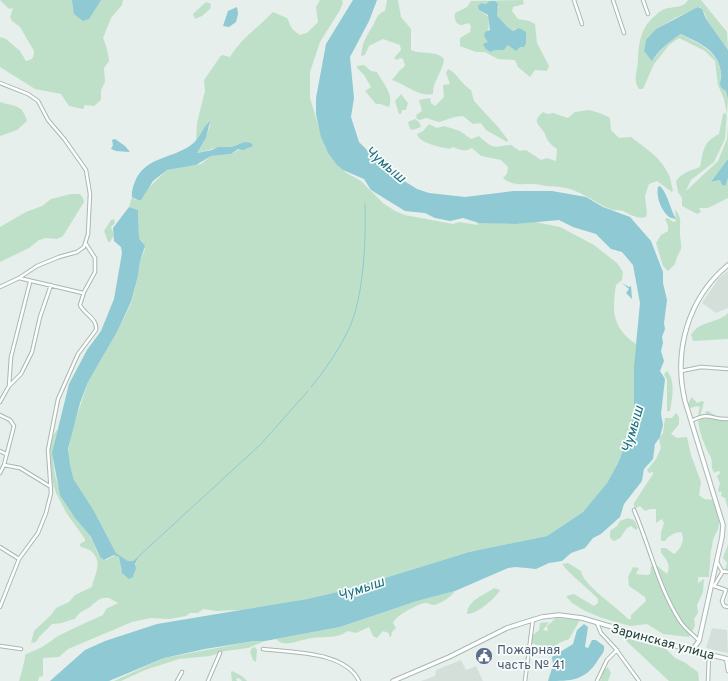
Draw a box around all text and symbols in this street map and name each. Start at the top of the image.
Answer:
water label: Чумыш [361,143,409,187]
water label: Чумыш [619,403,648,455]
water label: Чумыш [336,573,387,605]
street label: Заринская улица [609,621,716,664]
place label: Пожарная часть № 41 [497,643,565,674]
public building icon: Пожарная часть № 41 [474,646,494,666]

